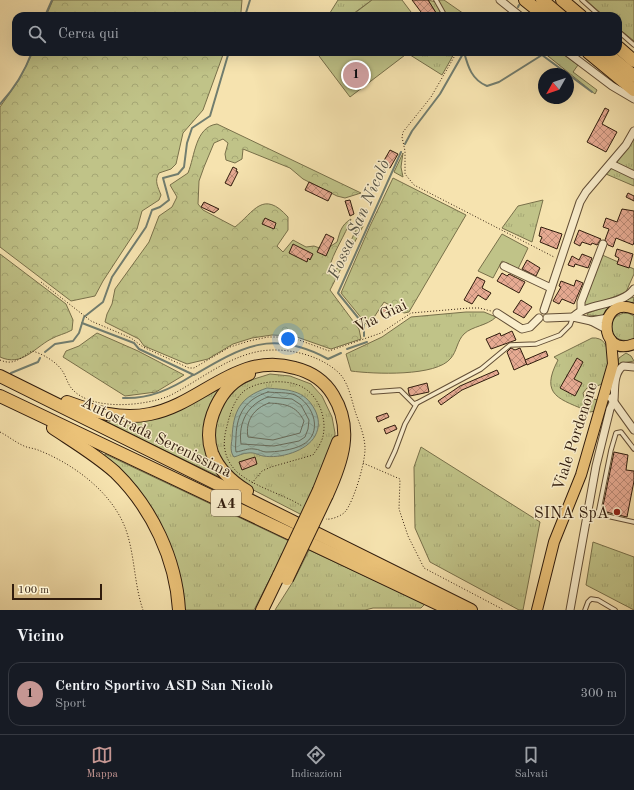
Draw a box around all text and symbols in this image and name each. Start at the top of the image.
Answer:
search box [12,12,622,56]
icon: search [26,23,48,45]
text: Cerca qui [58,27,119,42]
pin: 1 [343,60,369,90]
north arrow [538,68,574,104]
water label: Fossa San Nicolò [325,157,393,283]
street label: Via Giai [352,297,410,336]
your location [278,329,298,349]
street label: Viale Pordenone [551,380,601,493]
street label: Autostrada Serenissima [78,394,234,481]
road number: A4 [211,490,241,516]
place label: SINA SpA [534,506,609,522]
marker: SINA SpA [612,507,622,517]
scale bar [12,582,102,601]
text: 100 m [18,585,49,596]
text: Vicino [16,628,64,645]
text: Centro Sportivo ASD San Nicolò [55,679,273,694]
text: 1 [26,687,34,700]
text: 300 m [580,687,617,700]
text: Sport [55,697,86,710]
tab: Mappa [86,744,118,782]
tab: Indicazioni [291,744,342,782]
tab: Salvati [515,744,548,782]

